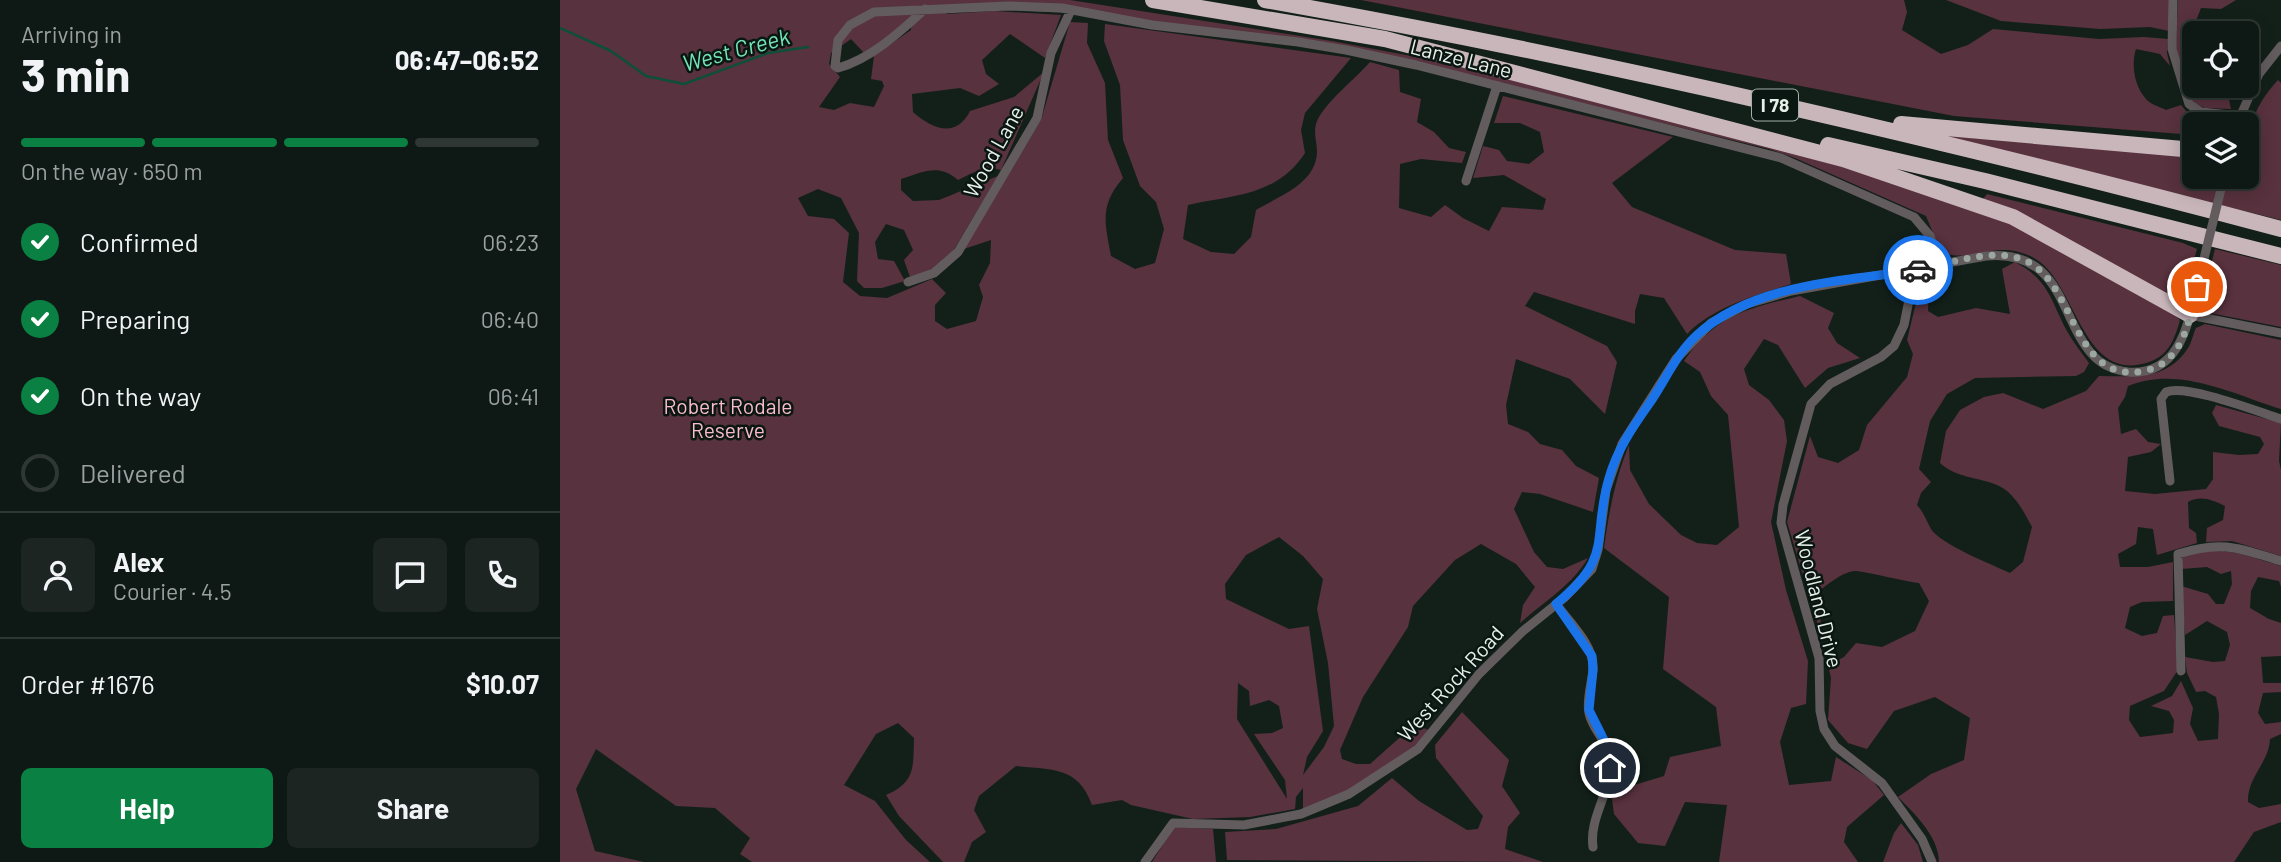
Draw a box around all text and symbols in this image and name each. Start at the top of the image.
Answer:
text: Arriving in [21,20,122,48]
water label: West Creek [679,21,792,77]
map controls [2182,21,2259,189]
button: locate [2182,21,2259,98]
street label: Lanze Lane [1408,33,1515,82]
text: 06:47–06:52 [395,44,539,75]
text: 3 min [21,46,130,101]
road number: I 78 [1752,90,1798,120]
street label: Wood Lane [957,101,1028,202]
button: layers [2182,112,2259,189]
text: On the way · 650 m [21,157,203,185]
icon: check [21,223,59,261]
text: Confirmed [80,226,199,257]
text: 06:23 [482,228,539,256]
courier [1883,235,1953,305]
icon: car [1899,251,1937,289]
pin [2167,257,2227,317]
icon: bag [2178,268,2216,306]
icon: check [21,300,59,338]
text: Preparing [80,303,190,334]
text: 06:40 [481,305,539,333]
icon: check [21,377,59,415]
text: On the way [80,380,201,411]
text: 06:41 [488,382,539,410]
park label: Robert Rodale Reserve [664,393,792,442]
text: Delivered [80,457,186,488]
street label: Woodland Drive [1790,527,1849,670]
button: person [21,538,95,612]
button: chat [373,538,447,612]
button: phone [465,538,539,612]
text: Alex [113,546,164,577]
text: Courier · 4.5 [113,577,232,605]
street label: West Rock Road [1392,620,1508,746]
text: Order #1676 [21,668,155,699]
text: $10.07 [466,668,539,699]
pin [1580,738,1640,798]
icon: home [1591,749,1629,787]
button: Help [21,768,273,848]
button: Share [287,768,539,848]

